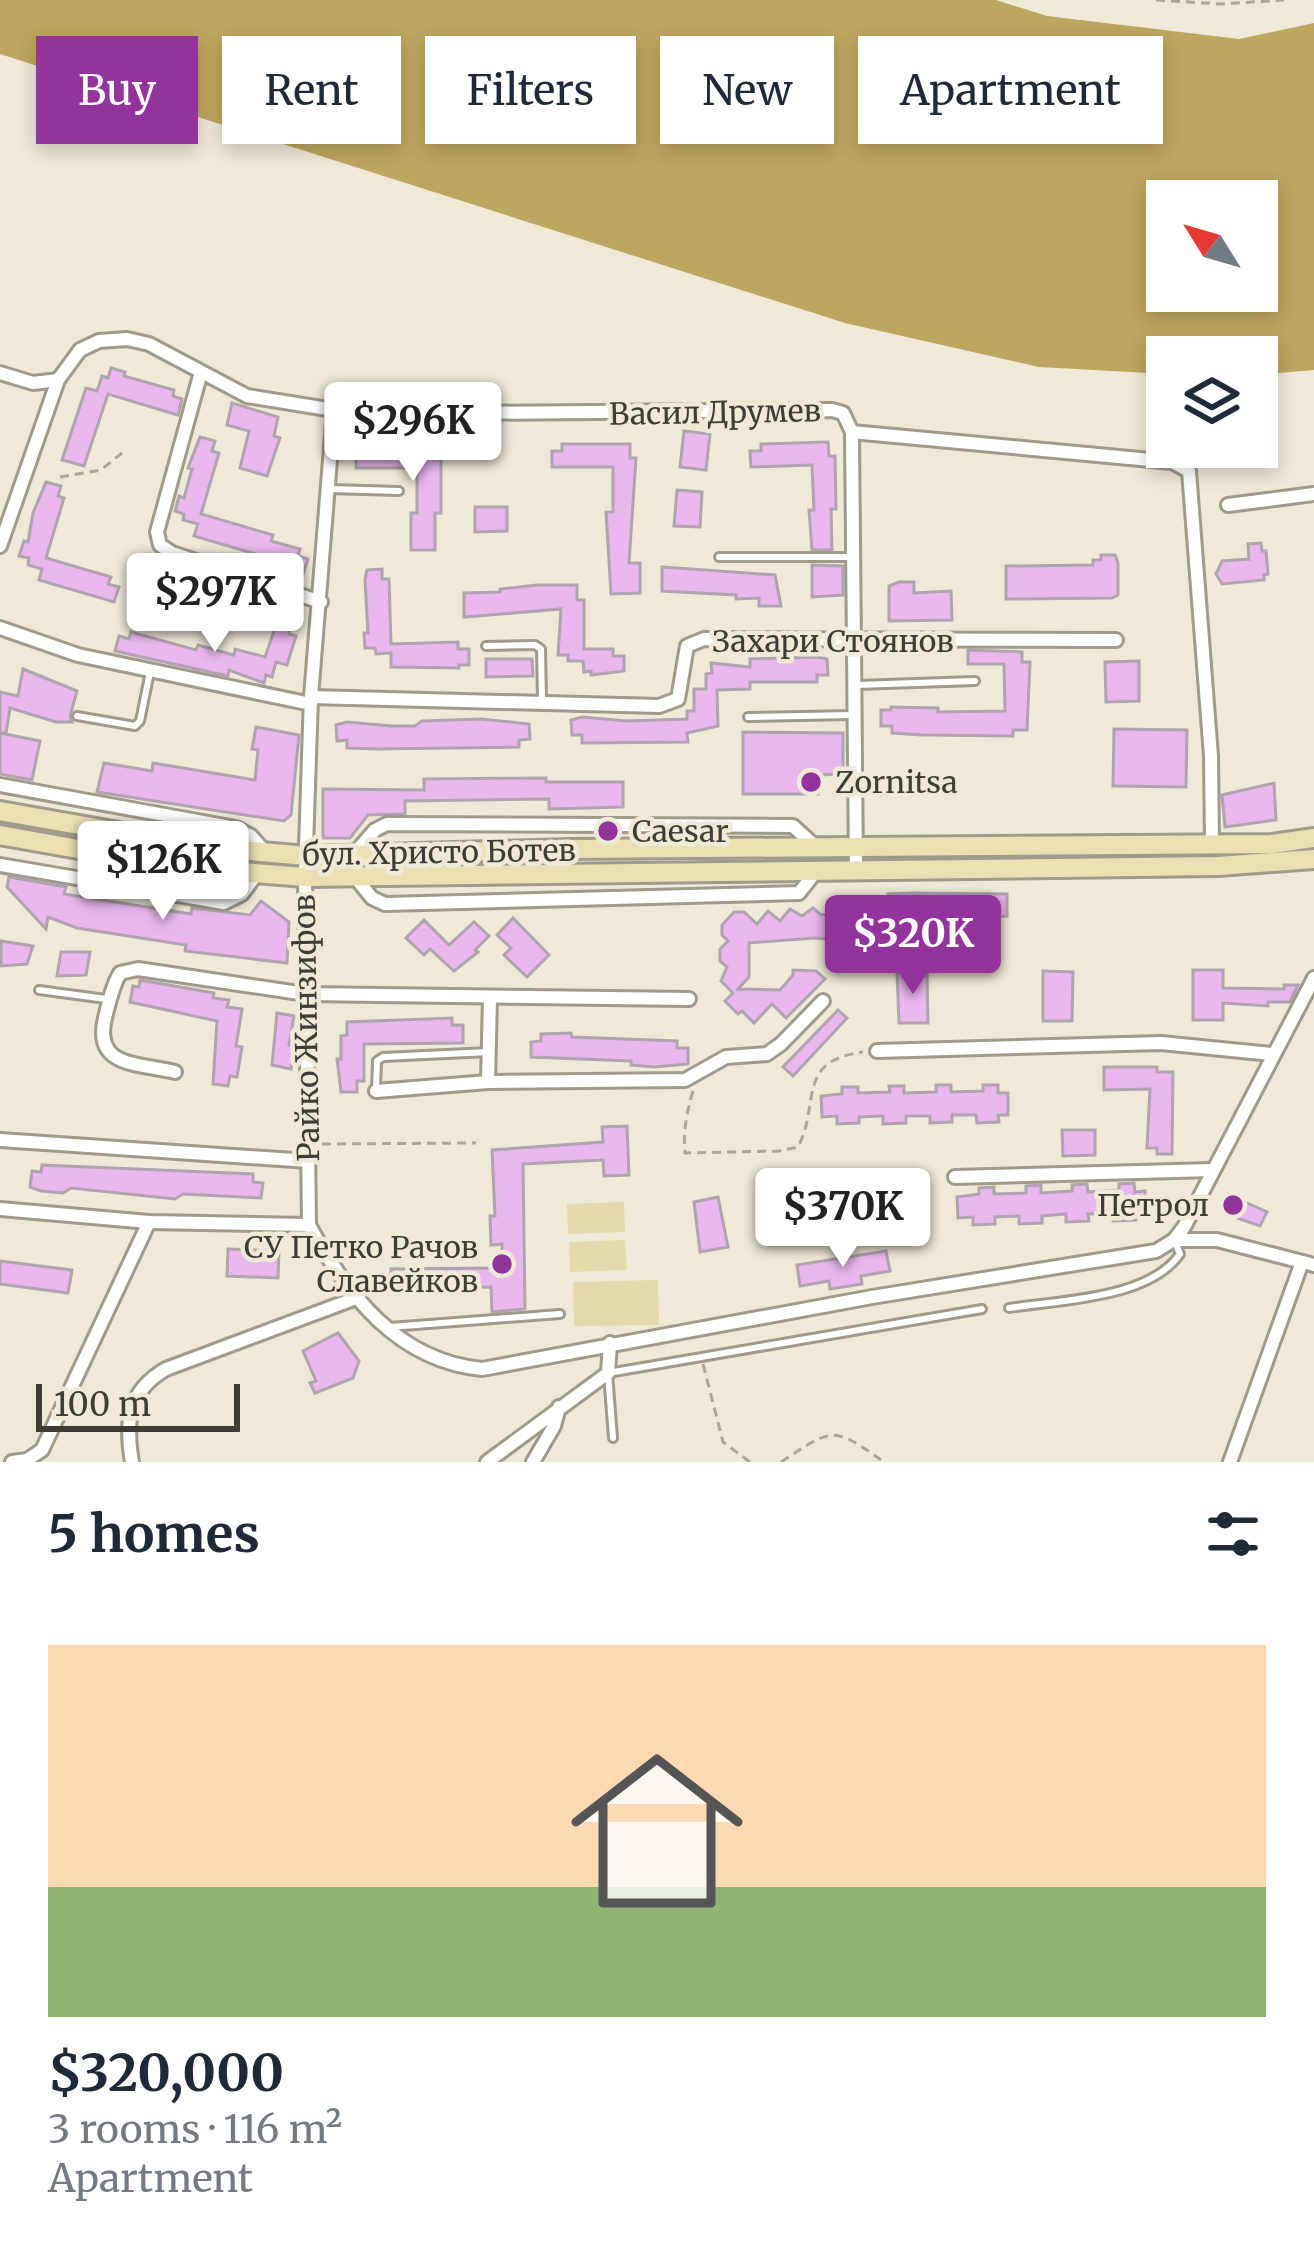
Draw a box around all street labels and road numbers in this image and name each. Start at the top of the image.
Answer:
street label: Васил Друмев [609,391,821,433]
street label: Захари Стоянов [712,622,954,660]
street label: бул. Христо Ботев [302,831,576,873]
street label: Райко Жинзифов [285,894,327,1162]

